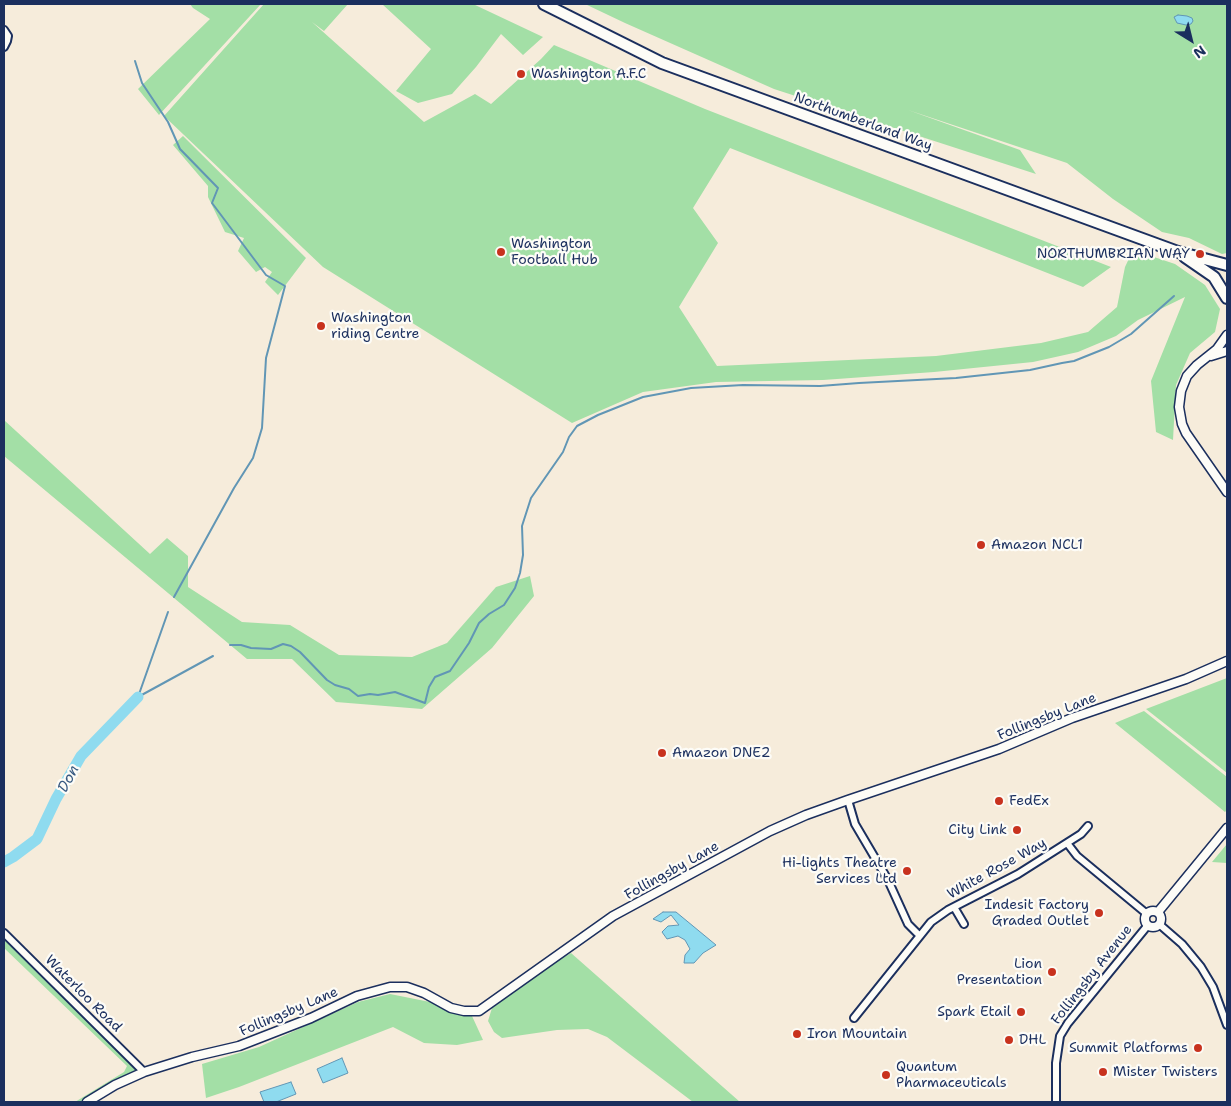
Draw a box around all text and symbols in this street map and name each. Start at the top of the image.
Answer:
north arrow [1166,15,1216,65]
text: N [1190,42,1210,63]
place label: Washington A.F.C [531,66,646,82]
marker: Washington A.F.C [515,68,527,80]
street label: Northumberland Way [791,89,935,155]
place label: Washington Football Hub [511,236,598,268]
marker: Washington Football Hub [495,246,507,258]
place label: NORTHUMBRIAN WAY [1037,246,1190,262]
marker: NORTHUMBRIAN WAY [1194,248,1206,260]
place label: Washington riding Centre [331,310,420,342]
marker: Washington riding Centre [315,320,327,332]
place label: Amazon NCL1 [991,537,1083,553]
marker: Amazon NCL1 [975,539,987,551]
street label: Follingsby Lane [995,690,1099,744]
place label: Amazon DNE2 [672,745,770,761]
marker: Amazon DNE2 [656,747,668,759]
water label: Don [54,762,84,796]
place label: FedEx [1009,793,1049,809]
marker: FedEx [993,795,1005,807]
place label: City Link [948,822,1007,838]
marker: City Link [1011,824,1023,836]
street label: White Rose Way [945,835,1049,903]
street label: Follingsby Lane [622,838,722,904]
place label: Hi-lights Theatre Services Ltd [782,855,897,888]
marker: Hi-lights Theatre Services Ltd [901,865,913,877]
place label: Indesit Factory Graded Outlet [985,897,1089,930]
marker: Indesit Factory Graded Outlet [1093,907,1105,919]
street label: Follingsby Avenue [1048,922,1136,1028]
street label: Waterloo Road [41,952,125,1036]
place label: Lion Presentation [957,956,1042,989]
marker: Lion Presentation [1046,966,1058,978]
street label: Follingsby Lane [237,984,341,1040]
place label: Spark Etail [937,1004,1011,1020]
marker: Spark Etail [1015,1006,1027,1018]
place label: Iron Mountain [807,1026,907,1042]
marker: Iron Mountain [791,1028,803,1040]
place label: DHL [1019,1032,1046,1048]
marker: DHL [1003,1034,1015,1046]
place label: Summit Platforms [1069,1040,1188,1056]
marker: Summit Platforms [1192,1042,1204,1054]
place label: Quantum Pharmaceuticals [896,1059,1007,1092]
place label: Mister Twisters [1113,1064,1218,1080]
marker: Mister Twisters [1097,1066,1109,1078]
marker: Quantum Pharmaceuticals [880,1069,892,1081]

